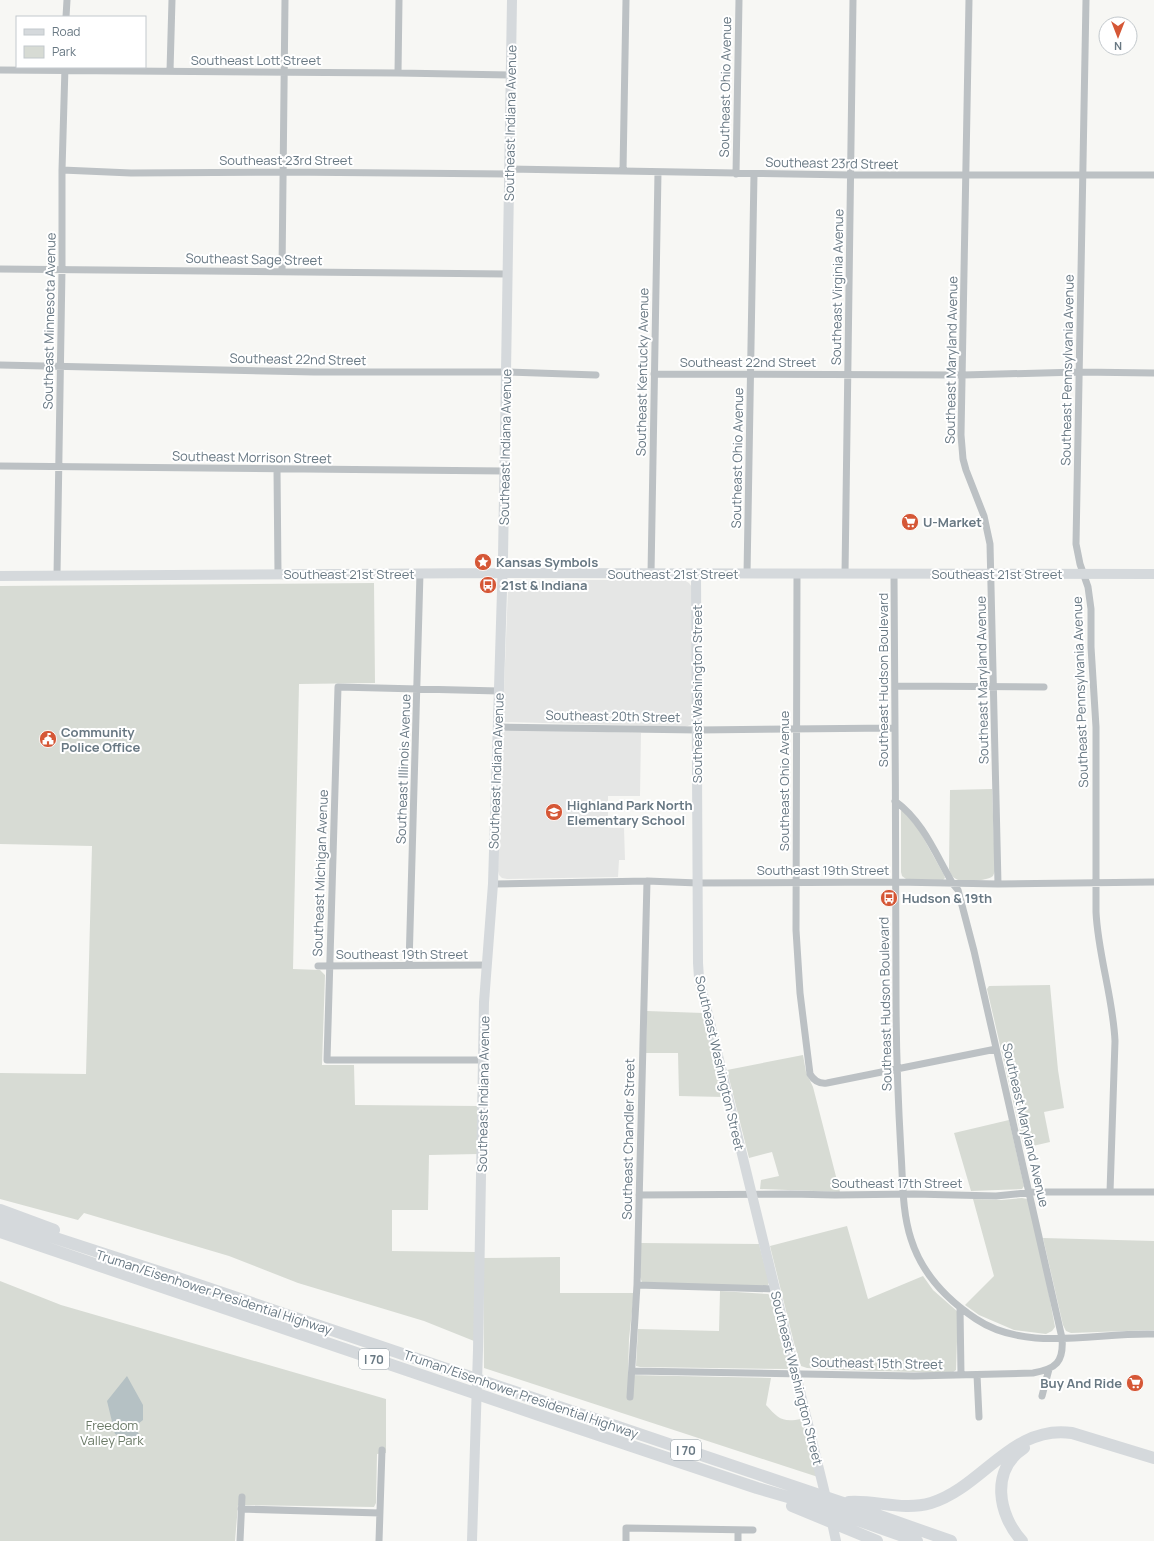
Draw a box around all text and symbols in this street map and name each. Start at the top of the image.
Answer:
legend [16,16,146,68]
street label: Southeast Ohio Avenue [715,16,735,157]
north arrow [1098,16,1138,56]
text: Road [52,23,80,40]
text: N [1114,39,1122,54]
text: Park [52,43,77,60]
street label: Southeast Indiana Avenue [500,44,520,201]
street label: Southeast Lott Street [191,51,321,69]
street label: Southeast 23rd Street [219,151,353,169]
street label: Southeast 23rd Street [765,153,899,173]
street label: Southeast Virginia Avenue [827,208,847,365]
street label: Southeast Minnesota Avenue [38,232,60,409]
street label: Southeast Sage Street [185,249,323,269]
street label: Southeast Pennsylvania Avenue [1056,274,1078,466]
street label: Southeast Maryland Avenue [941,275,961,444]
street label: Southeast Kentucky Avenue [632,287,652,456]
street label: Southeast 22nd Street [230,349,366,369]
street label: Southeast 22nd Street [680,353,816,371]
street label: Southeast Indiana Avenue [495,368,515,525]
street label: Southeast Ohio Avenue [727,387,747,528]
street label: Southeast Morrison Street [172,447,332,467]
supermarket icon: U-Market [900,512,920,532]
place label: U-Market [923,513,982,531]
place icon: Kansas Symbols [473,552,493,572]
place label: Kansas Symbols [496,553,598,571]
street label: Southeast 21st Street [284,565,414,583]
street label: Southeast 21st Street [608,565,738,583]
street label: Southeast 21st Street [932,565,1062,583]
bus stop icon: 21st & Indiana [478,575,498,595]
place label: 21st & Indiana [501,576,587,594]
street label: Southeast Hudson Boulevard [874,593,892,767]
street label: Southeast Maryland Avenue [972,595,992,764]
street label: Southeast Pennsylvania Avenue [1068,596,1092,788]
street label: Southeast Washington Street [688,605,706,783]
street label: Southeast Indiana Avenue [484,692,508,849]
street label: Southeast Illinois Avenue [391,693,415,844]
street label: Southeast 20th Street [545,706,681,726]
street label: Southeast Ohio Avenue [775,710,793,851]
place label: Community Police Office [61,723,140,756]
public building icon: Community Police Office [38,729,58,749]
street label: Southeast Michigan Avenue [308,789,332,957]
place label: Highland Park North Elementary School [567,796,693,829]
school or university icon: Highland Park North Elementary School [544,802,564,822]
street label: Southeast 19th Street [757,861,889,879]
bus stop icon: Hudson & 19th [879,888,899,908]
place label: Hudson & 19th [902,889,992,907]
street label: Southeast Hudson Boulevard [874,917,896,1091]
street label: Southeast 19th Street [336,945,468,963]
street label: Southeast Washington Street [691,974,749,1152]
street label: Southeast Indiana Avenue [473,1015,493,1172]
street label: Southeast Maryland Avenue [998,1041,1054,1209]
street label: Southeast Chandler Street [618,1058,638,1220]
street label: Southeast 17th Street [832,1174,962,1192]
street label: Truman/Eisenhower Presidential Highway [94,1245,334,1339]
street label: Southeast Washington Street [767,1289,827,1467]
street label: Truman/Eisenhower Presidential Highway [401,1345,641,1443]
road number: I 70 [359,1349,389,1369]
street label: Southeast 15th Street [811,1353,943,1373]
supermarket icon: Buy And Ride [1125,1373,1145,1393]
place label: Buy And Ride [1040,1374,1122,1392]
park label: Freedom Valley Park [80,1416,144,1449]
road number: I 70 [671,1440,701,1460]

